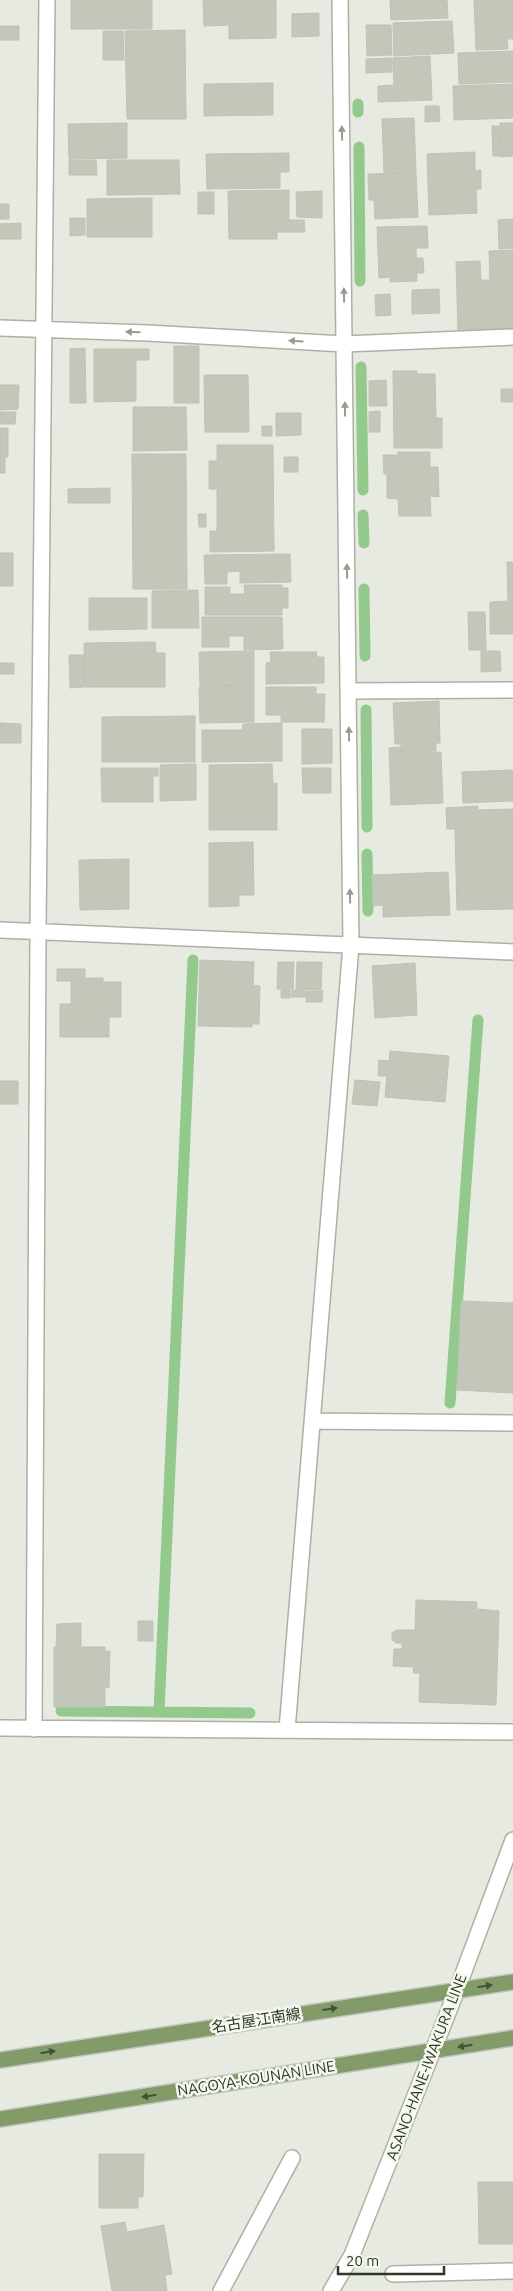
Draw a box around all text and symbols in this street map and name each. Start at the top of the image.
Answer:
one-way arrow [338,124,346,140]
one-way arrow [340,287,348,303]
one-way arrow [125,328,141,336]
one-way arrow [287,337,303,345]
one-way arrow [341,400,349,416]
one-way arrow [343,563,351,579]
one-way arrow [344,725,352,741]
one-way arrow [346,888,354,904]
street label: ASANO-HANE-IWAKURA LINE [383,1971,469,2163]
one-way arrow [477,1982,493,1990]
street label: 名古屋江南線 [210,2005,302,2035]
one-way arrow [322,2005,338,2013]
one-way arrow [456,2042,472,2050]
one-way arrow [41,2048,57,2056]
street label: NAGOYA-KOUNAN LINE [176,2057,336,2099]
one-way arrow [140,2092,156,2100]
scale bar [338,2244,444,2276]
text: 20 m [346,2252,379,2269]

